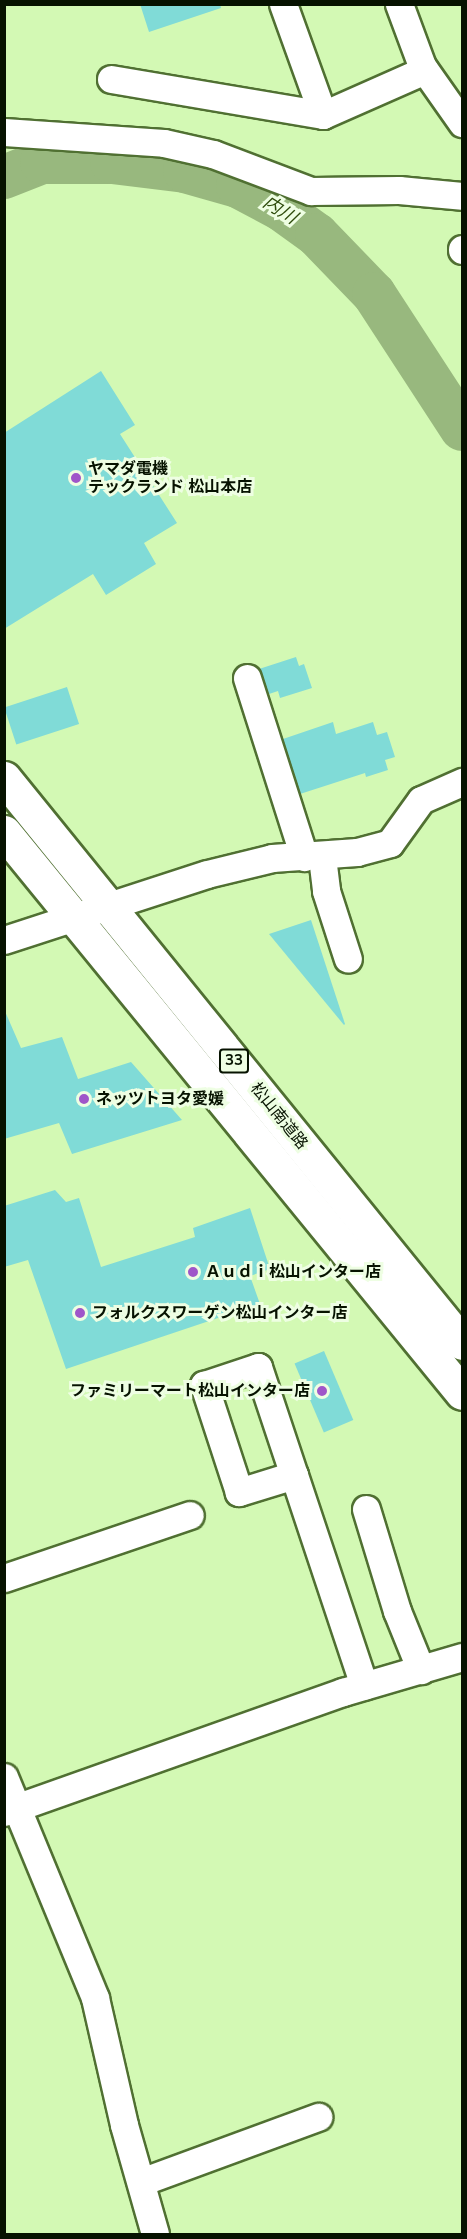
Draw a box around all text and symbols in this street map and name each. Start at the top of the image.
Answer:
water label: 内川 [259,191,301,229]
place label: ヤマダ電機 テックランド 松山本店 [88,459,252,497]
marker: ヤマダ電機 テックランド 松山本店 [69,471,83,485]
road number: 33 [219,1049,249,1073]
street label: 松山南道路 [246,1079,312,1153]
place label: ネッツトヨタ愛媛 [96,1089,224,1109]
marker: ネッツトヨタ愛媛 [77,1092,91,1106]
place label: Ａｕｄｉ松山インター店 [205,1262,381,1282]
marker: Ａｕｄｉ松山インター店 [186,1265,200,1279]
place label: フォルクスワーゲン松山インター店 [92,1303,348,1323]
marker: フォルクスワーゲン松山インター店 [73,1306,87,1320]
place label: ファミリーマート松山インター店 [70,1381,310,1401]
marker: ファミリーマート松山インター店 [315,1384,329,1398]

